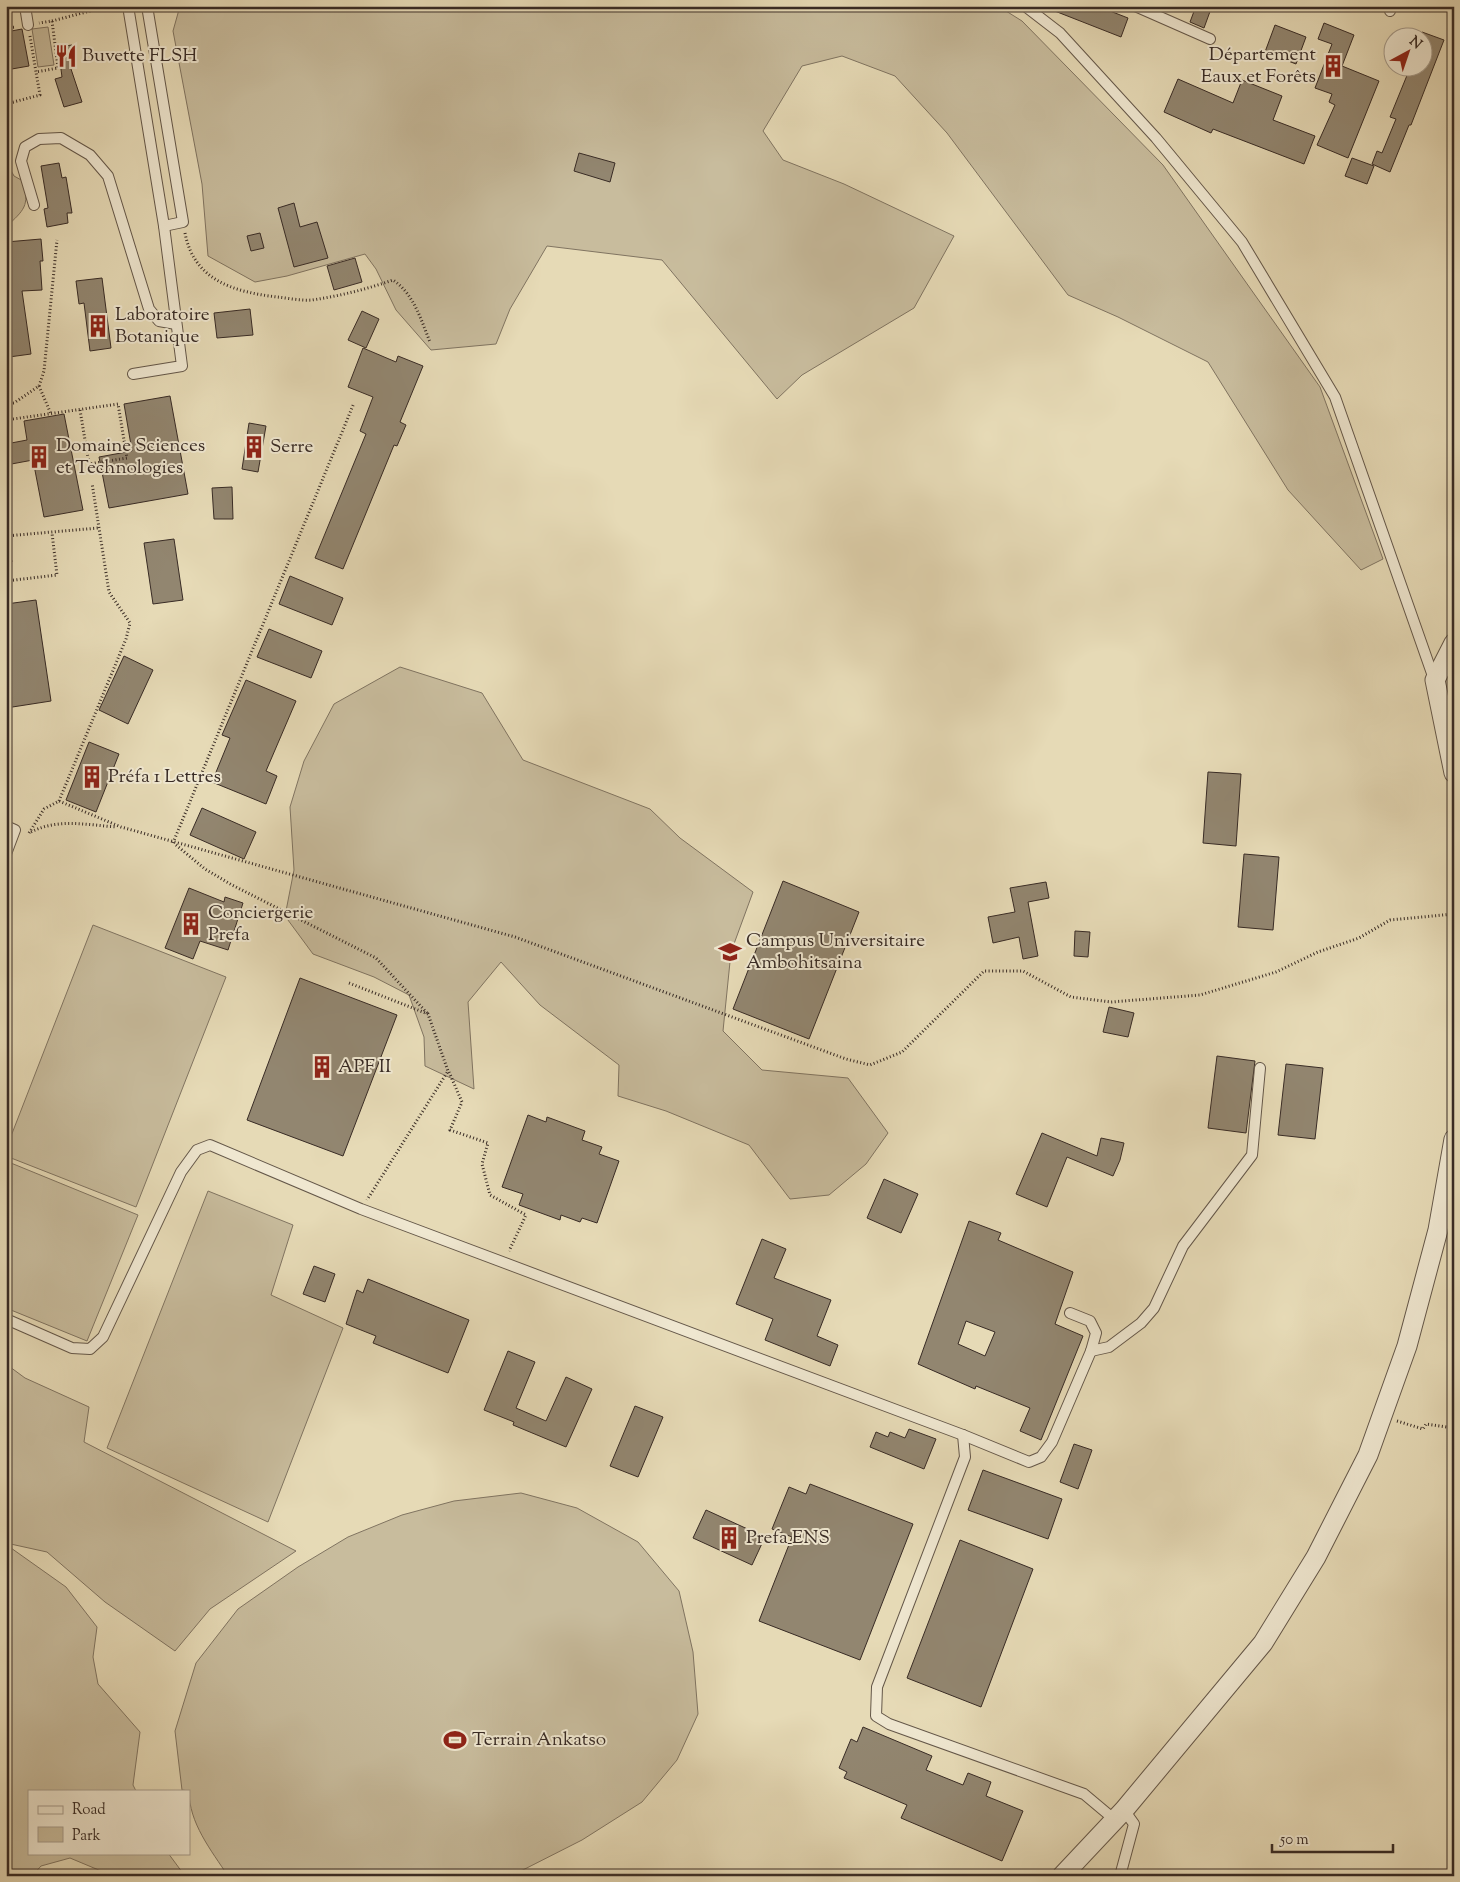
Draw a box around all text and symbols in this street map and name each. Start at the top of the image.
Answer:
north arrow [1382,28,1432,78]
text: N [1404,32,1426,55]
place label: Département Eaux et Forêts [1201,42,1316,91]
restaurant icon: Buvette FLSH [53,43,79,69]
place label: Buvette FLSH [82,43,197,70]
building icon: Département Eaux et Forêts [1320,53,1346,79]
place label: Laboratoire Botanique [115,302,210,351]
building icon: Laboratoire Botanique [85,313,111,339]
place label: Domaine Sciences et Technologies [56,433,205,482]
building icon: Serre [241,434,267,460]
place label: Serre [270,434,313,461]
building icon: Domaine Sciences et Technologies [26,444,52,470]
building icon: Préfa 1 Lettres [79,764,105,790]
place label: Préfa 1 Lettres [108,764,221,791]
place label: Conciergerie Prefa [208,900,314,949]
building icon: Conciergerie Prefa [178,911,204,937]
place label: Campus Universitaire Ambohitsaina [746,928,925,977]
school or university icon: Campus Universitaire Ambohitsaina [717,939,743,965]
building icon: APF II [309,1054,335,1080]
place label: APF II [338,1054,391,1081]
building icon: Prefa_ENS [716,1525,742,1551]
place label: Prefa_ENS [746,1525,830,1552]
sports icon: Terrain Ankatso [442,1727,468,1753]
place label: Terrain Ankatso [472,1727,606,1754]
legend [28,1790,190,1854]
text: Road [72,1800,106,1821]
scale bar [1272,1822,1394,1854]
text: Park [72,1826,101,1847]
text: 50 m [1279,1830,1309,1851]

